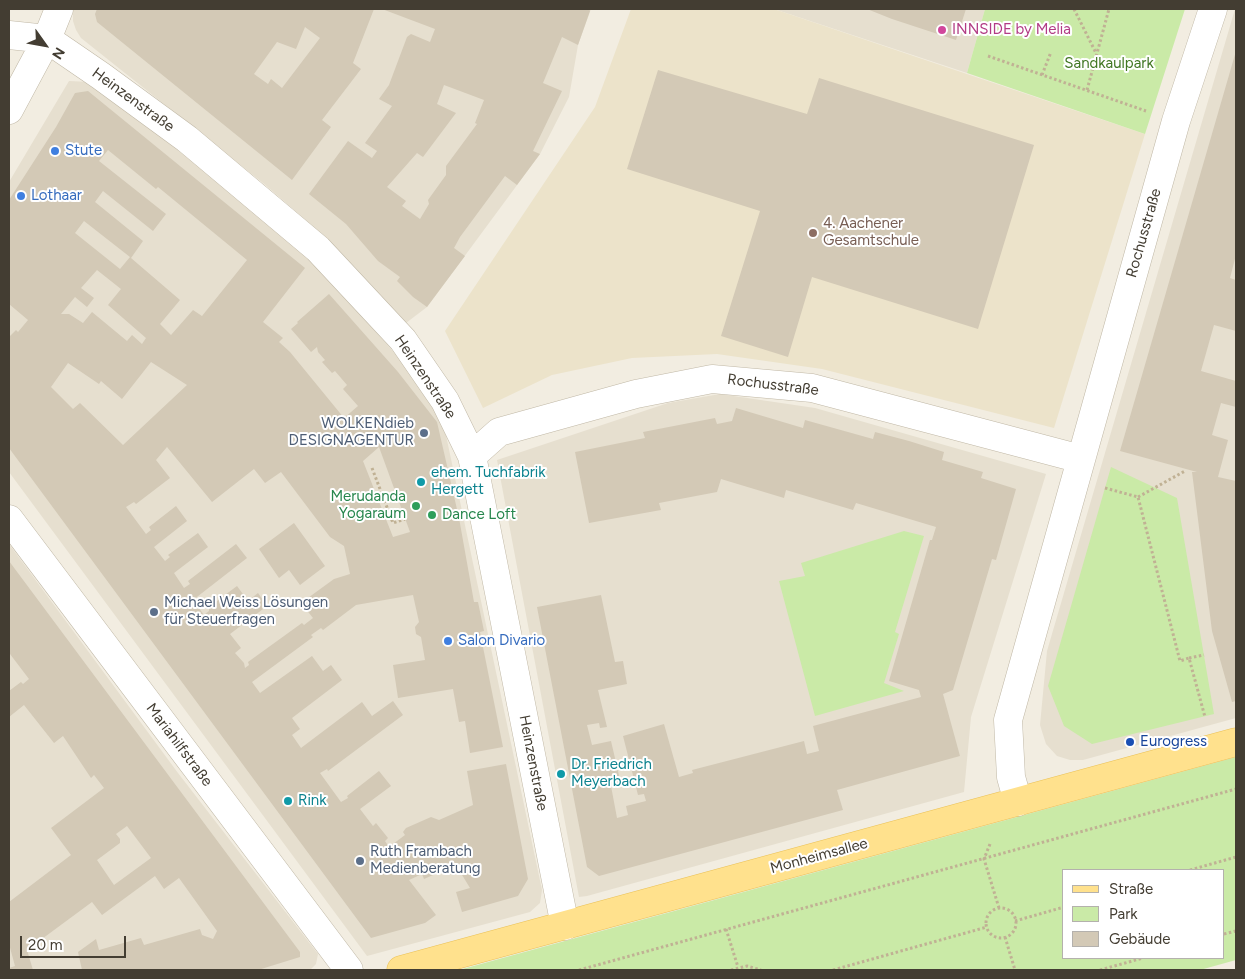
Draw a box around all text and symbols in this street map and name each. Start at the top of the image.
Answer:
north arrow [20,20,70,70]
place label: INNSIDE by Melia [952,21,1071,39]
marker: INNSIDE by Melia [936,24,948,36]
text: N [48,44,68,62]
park label: Sandkaulpark [1064,55,1154,73]
street label: Heinzenstraße [88,64,178,136]
place label: Stute [65,142,102,160]
marker: Stute [49,145,61,157]
street label: Rochusstraße [1123,186,1165,280]
place label: Lothaar [31,187,82,205]
marker: Lothaar [15,190,27,202]
place label: 4. Aachener Gesamtschule [823,215,919,250]
marker: 4. Aachener Gesamtschule [807,227,819,239]
street label: Heinzenstraße [390,332,460,422]
street label: Rochusstraße [726,370,820,400]
place label: WOLKENdieb DESIGNAGENTUR [289,415,414,450]
marker: WOLKENdieb DESIGNAGENTUR [418,427,430,439]
place label: ehem. Tuchfabrik Hergett [431,464,546,499]
marker: ehem. Tuchfabrik Hergett [415,476,427,488]
place label: Merudanda Yogaraum [330,488,406,523]
marker: Merudanda Yogaraum [410,500,422,512]
place label: Dance Loft [442,506,516,524]
marker: Dance Loft [426,509,438,521]
place label: Michael Weiss Lösungen für Steuerfragen [164,594,328,629]
marker: Michael Weiss Lösungen für Steuerfragen [148,606,160,618]
place label: Salon Divario [458,632,545,650]
marker: Salon Divario [442,635,454,647]
street label: Mariahilfstraße [142,700,216,790]
street label: Heinzenstraße [515,714,551,812]
place label: Eurogress [1140,733,1207,751]
marker: Eurogress [1124,736,1136,748]
place label: Dr. Friedrich Meyerbach [571,756,652,791]
marker: Dr. Friedrich Meyerbach [555,768,567,780]
place label: Rink [298,792,327,810]
marker: Rink [282,795,294,807]
street label: Monheimsallee [768,834,870,878]
place label: Ruth Frambach Medienberatung [370,843,481,878]
marker: Ruth Frambach Medienberatung [354,855,366,867]
legend [1062,869,1225,959]
text: Straße [1109,880,1153,898]
text: Park [1109,905,1138,923]
scale bar [22,926,129,958]
text: Gebäude [1109,930,1170,948]
text: 20 m [28,936,62,954]

